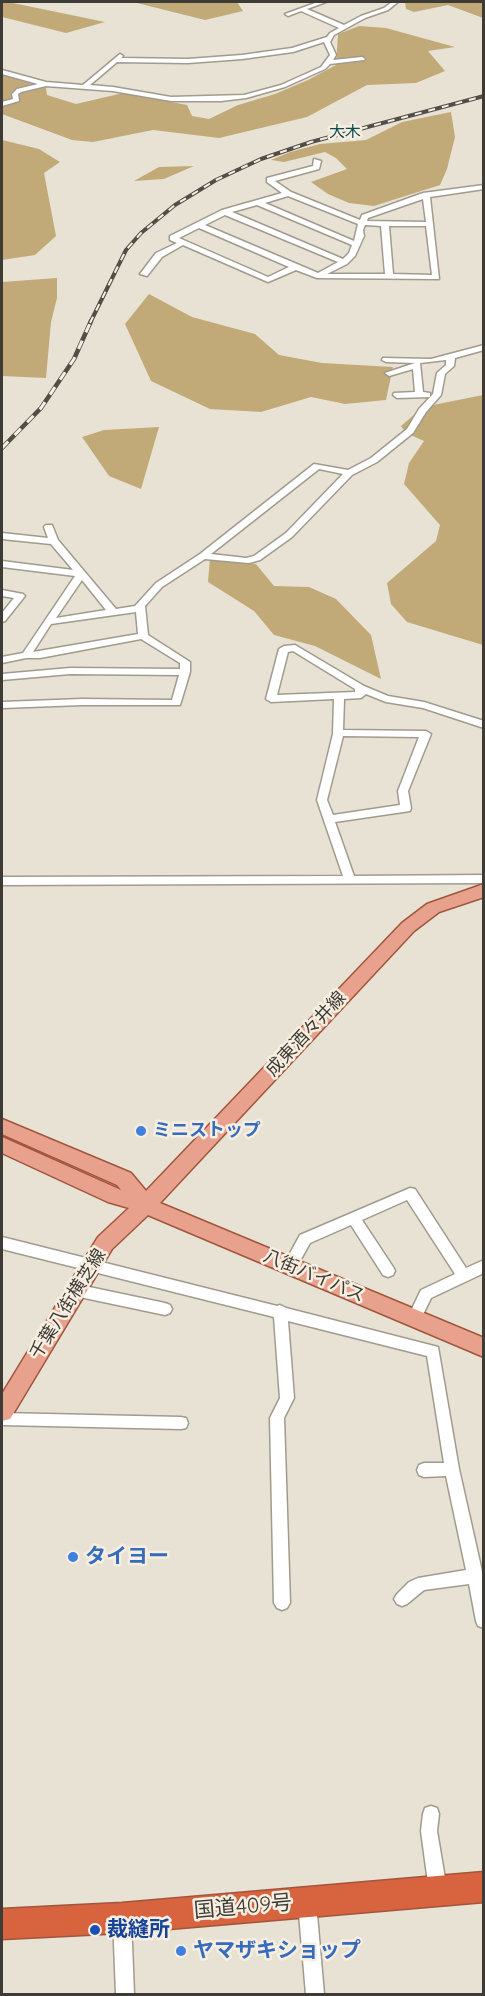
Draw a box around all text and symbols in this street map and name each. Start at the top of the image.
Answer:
district label: 大木 [329,122,361,142]
street label: 成東酒々井線 [261,987,351,1081]
place label: ミニストップ [153,1120,261,1142]
marker: ミニストップ [134,1124,148,1138]
street label: 千葉八街横芝線 [25,1245,111,1363]
street label: 八街バイパス [260,1245,368,1307]
place label: タイヨー [85,1544,169,1570]
marker: タイヨー [66,1550,80,1564]
street label: 国道409号 [193,1890,293,1924]
place label: 裁縫所 [107,1917,170,1943]
marker: 裁縫所 [88,1923,102,1937]
place label: ヤマザキショップ [193,1938,361,1964]
marker: ヤマザキショップ [174,1944,188,1958]

